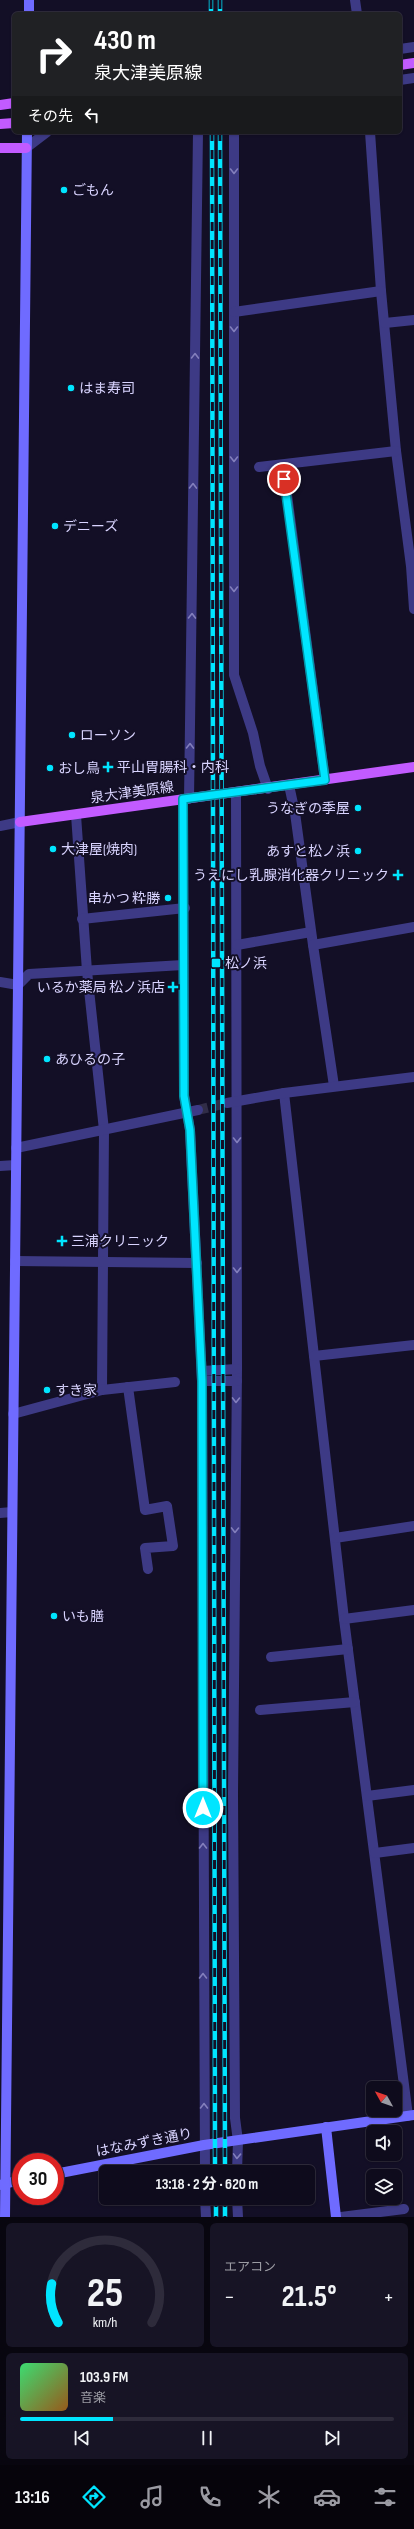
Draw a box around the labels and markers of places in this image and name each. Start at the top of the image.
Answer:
place label: ごもん [72,182,114,199]
marker: ごもん [59,185,69,195]
place label: はま寿司 [79,380,135,397]
marker: はま寿司 [66,383,76,393]
pin [267,462,301,496]
place label: デニーズ [63,518,118,535]
marker: デニーズ [50,521,60,531]
place label: ローソン [80,727,136,744]
marker: ローソン [67,730,77,740]
place label: 平山胃腸科・内科 [117,759,229,776]
place label: おし鳥 [58,760,100,777]
marker: 平山胃腸科・内科 [102,761,114,773]
marker: おし鳥 [45,763,55,773]
place label: うなぎの季屋 [266,800,350,817]
marker: うなぎの季屋 [353,803,363,813]
place label: 大津屋(焼肉) [61,841,137,858]
place label: あすと松ノ浜 [266,843,350,860]
marker: 大津屋(焼肉) [48,844,58,854]
marker: あすと松ノ浜 [353,846,363,856]
place label: うえにし乳腺消化器クリニック [193,867,389,884]
marker: うえにし乳腺消化器クリニック [392,869,404,881]
place label: 串かつ 粋勝 [88,890,161,907]
marker: 串かつ 粋勝 [163,893,173,903]
place label: 松ノ浜 [225,955,267,972]
marker: 松ノ浜 [210,957,222,969]
place label: いるか薬局 松ノ浜店 [37,979,165,996]
marker: いるか薬局 松ノ浜店 [168,982,178,992]
place label: あひるの子 [55,1051,125,1068]
marker: あひるの子 [42,1054,52,1064]
place label: 三浦クリニック [71,1233,169,1250]
marker: 三浦クリニック [56,1235,68,1247]
place label: すき家 [55,1382,97,1399]
marker: すき家 [42,1385,52,1395]
place label: いも膳 [62,1608,104,1625]
marker: いも膳 [49,1611,59,1621]

